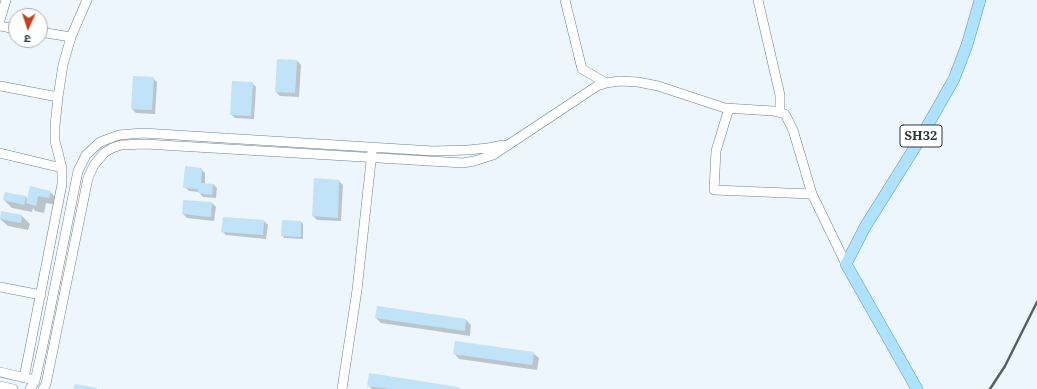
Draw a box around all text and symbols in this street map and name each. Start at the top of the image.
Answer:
north arrow [8,8,48,48]
text: उ [24,32,31,47]
road number: SH32 [900,125,942,147]

